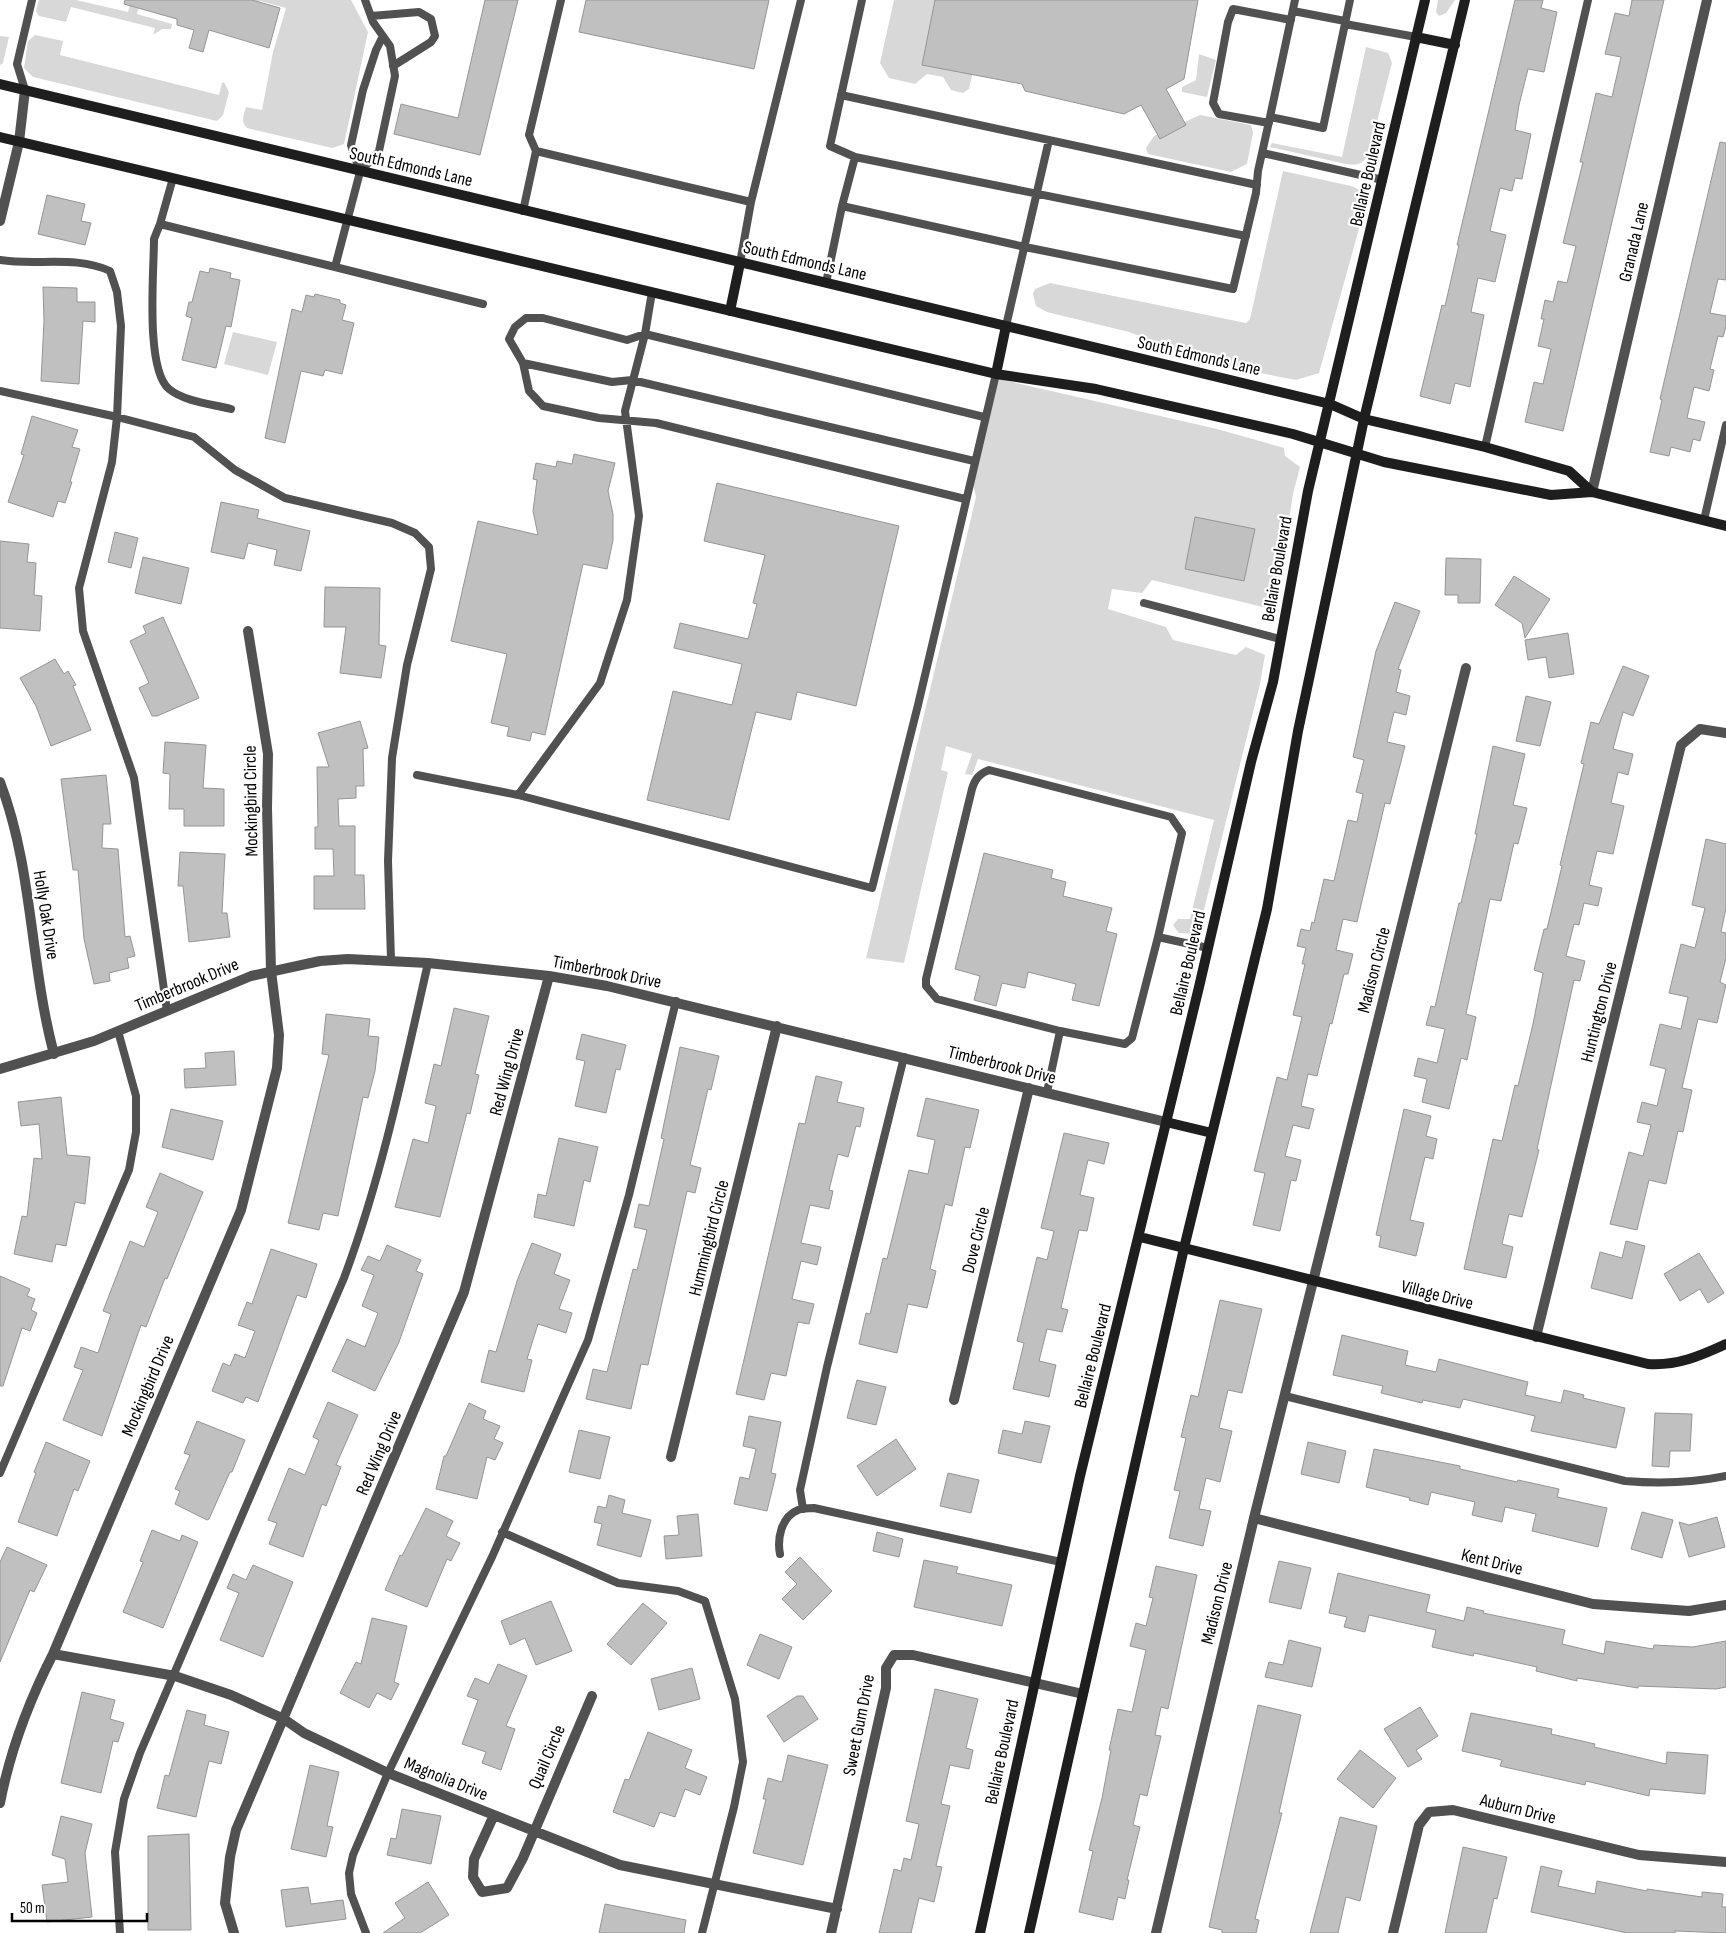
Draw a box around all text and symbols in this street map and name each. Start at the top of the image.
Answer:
street label: Bellaire Boulevard [1346,120,1390,228]
street label: South Edmonds Lane [347,143,475,191]
street label: Granada Lane [1615,200,1653,284]
street label: South Edmonds Lane [741,237,869,285]
street label: South Edmonds Lane [1135,332,1263,380]
street label: Bellaire Boulevard [1257,515,1297,623]
street label: Mockingbird Circle [240,745,262,857]
street label: Holly Oak Drive [29,869,63,961]
street label: Bellaire Boulevard [1166,909,1210,1017]
street label: Madison Circle [1353,925,1395,1015]
street label: Timberbrook Drive [551,951,663,993]
street label: Timberbrook Drive [132,954,242,1016]
street label: Huntington Drive [1576,960,1622,1064]
street label: Red Wing Drive [485,1026,529,1118]
street label: Timberbrook Drive [946,1041,1058,1089]
street label: Hummingbird Circle [684,1178,734,1298]
street label: Dove Circle [958,1205,994,1275]
street label: Village Drive [1399,1276,1475,1314]
street label: Bellaire Boulevard [1070,1302,1116,1410]
street label: Mockingbird Drive [117,1332,179,1440]
street label: Red Wing Drive [352,1407,406,1499]
street label: Kent Drive [1459,1544,1525,1580]
street label: Madison Drive [1197,1560,1237,1646]
street label: Sweet Gum Drive [839,1672,879,1778]
street label: Bellaire Boulevard [981,1698,1023,1806]
street label: Quail Circle [524,1722,570,1792]
street label: Magnolia Drive [401,1753,491,1805]
street label: Auburn Drive [1477,1789,1558,1829]
scale bar [12,1890,148,1922]
text: 50 m [20,1899,45,1918]

